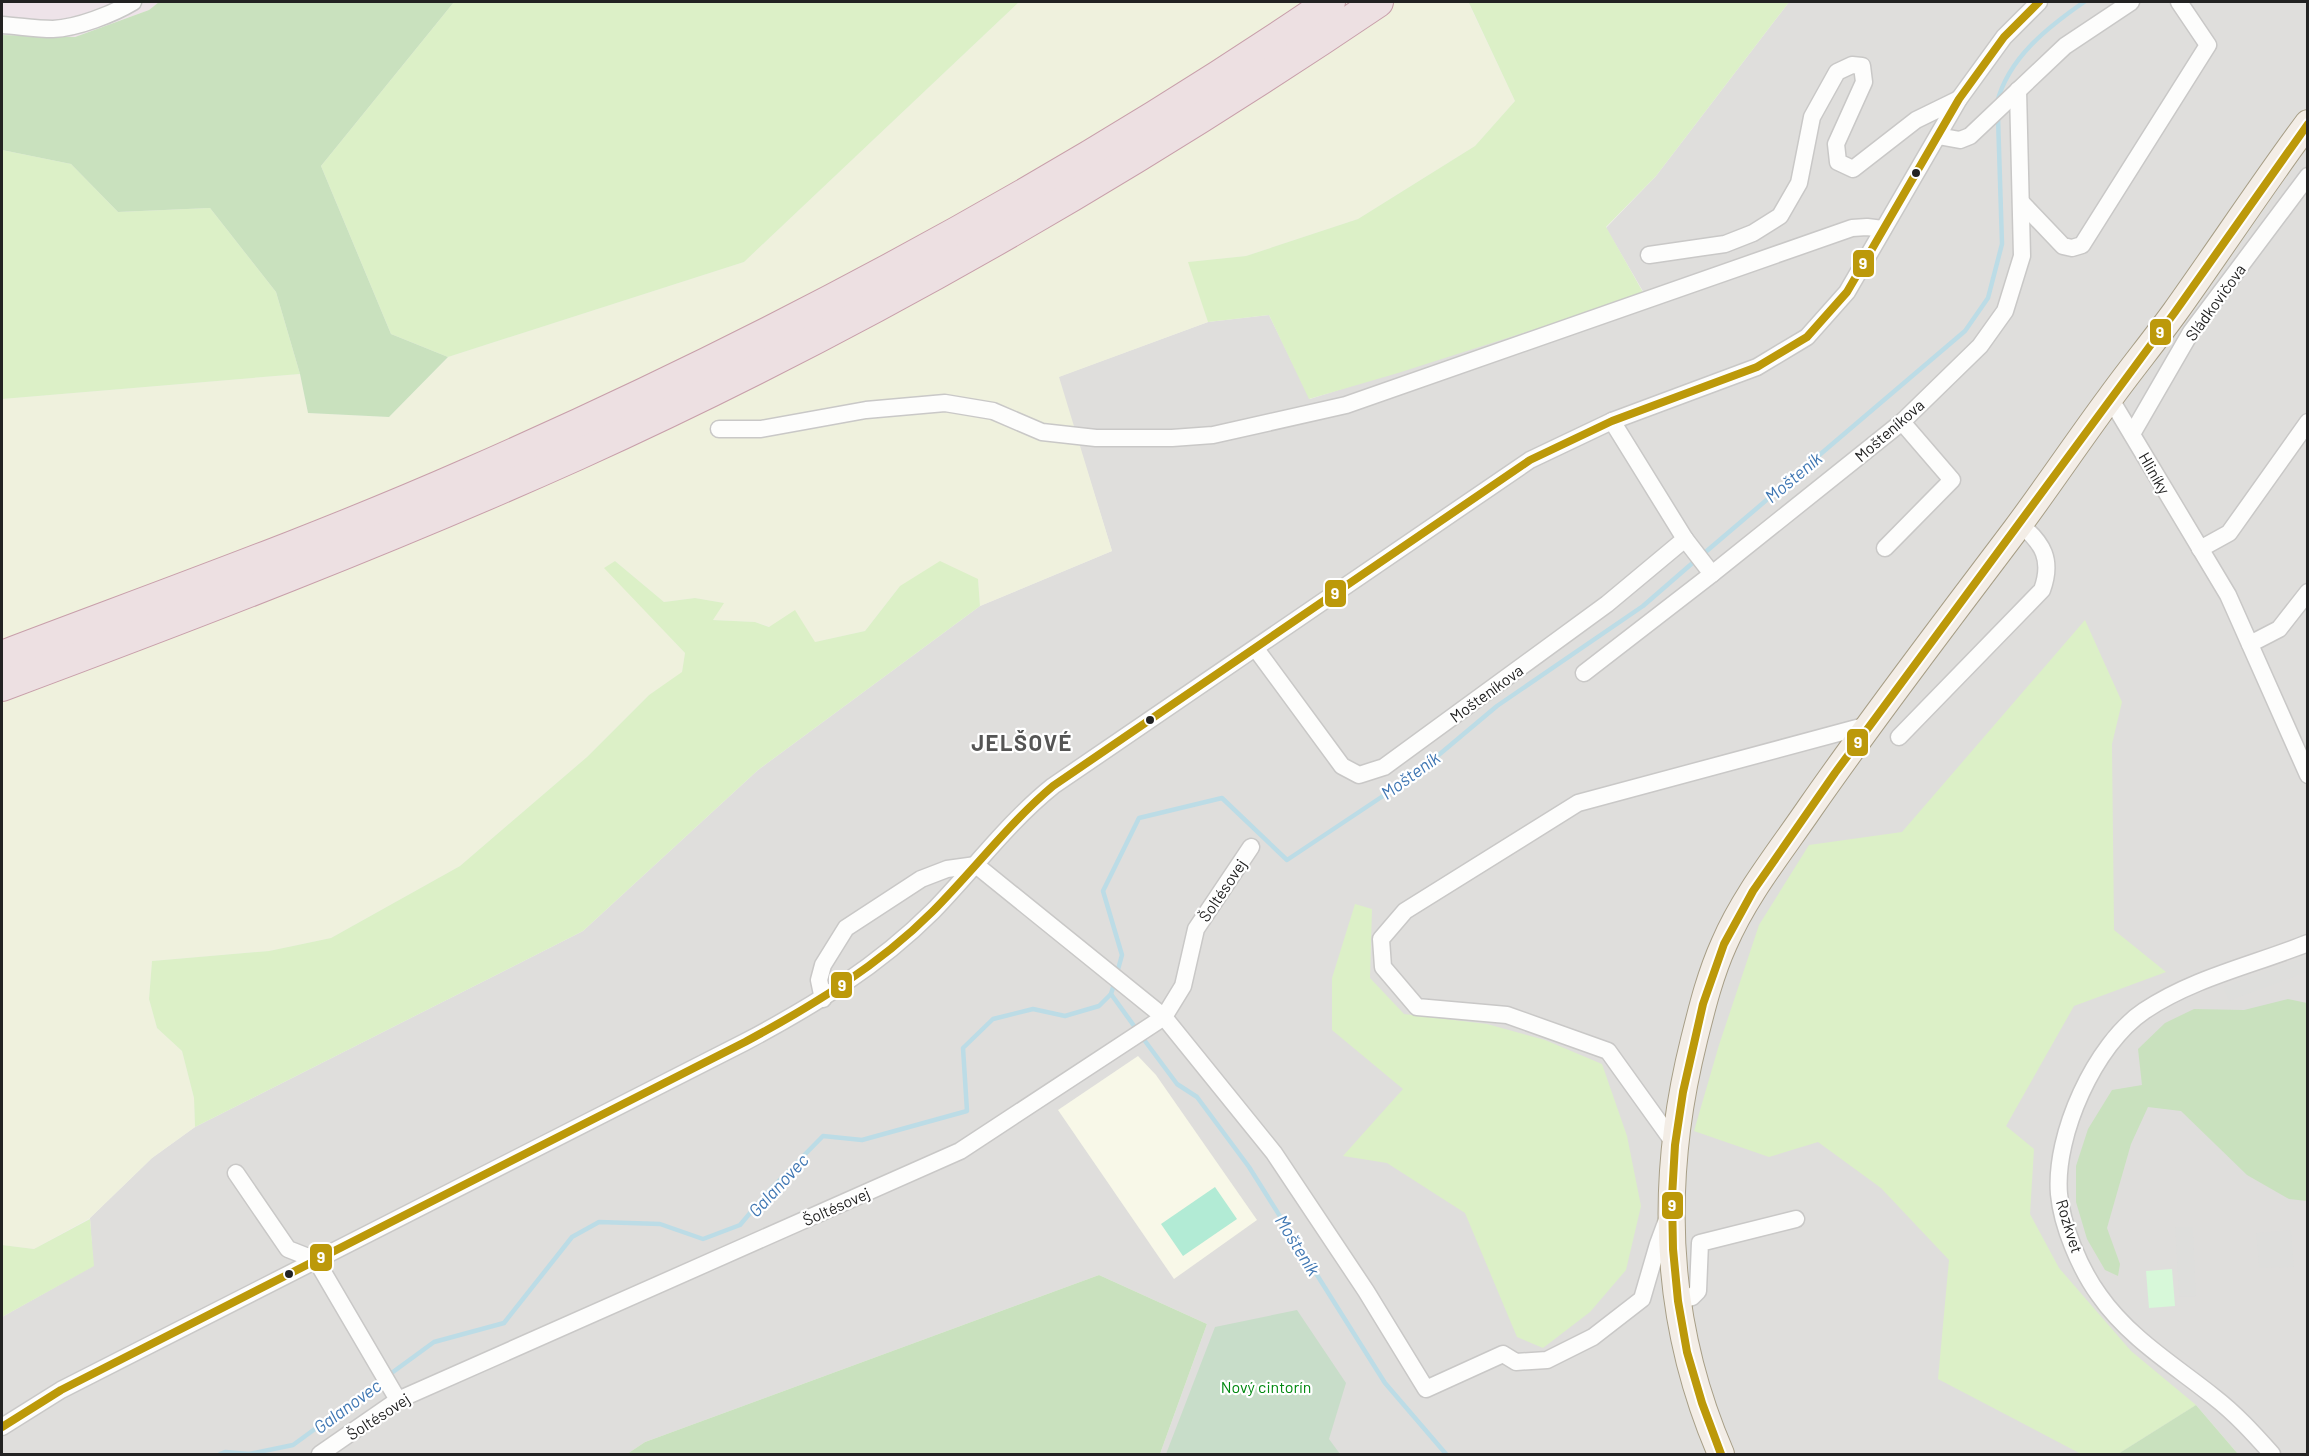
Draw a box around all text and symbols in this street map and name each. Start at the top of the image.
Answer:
unlabelled marker [1910,167,1922,179]
line badge: 9 [1852,249,1875,278]
text: 9 [1859,253,1867,272]
street label: Sládkovičova [2181,260,2249,344]
line badge: 9 [2149,318,2172,346]
text: 9 [2156,322,2164,341]
street label: Mošteníkova [1850,395,1928,465]
water label: Mošteník [1760,447,1826,507]
street label: Hliníky [2135,448,2175,498]
line badge: 9 [1324,579,1347,608]
text: 9 [1331,583,1339,602]
street label: Mošteníkova [1446,660,1526,726]
unlabelled marker [1144,714,1156,726]
line badge: 9 [1846,728,1869,757]
district label: JELŠOVÉ [971,729,1073,755]
text: 9 [1854,732,1862,751]
water label: Mošteník [1376,746,1444,804]
street label: Šoltésovej [1194,855,1250,925]
line badge: 9 [830,971,853,999]
text: 9 [838,975,846,994]
water label: Galanovec [743,1149,813,1221]
street label: Šoltésovej [799,1183,873,1229]
line badge: 9 [1661,1191,1684,1220]
text: 9 [1668,1195,1676,1214]
street label: Rozkvet [2053,1197,2087,1255]
water label: Mošteník [1271,1210,1325,1280]
line badge: 9 [309,1243,333,1272]
text: 9 [317,1247,325,1266]
unlabelled marker [283,1268,295,1280]
water label: Galanovec [309,1374,385,1438]
park label: Nový cintorín [1221,1377,1311,1396]
street label: Šoltésovej [343,1389,413,1443]

